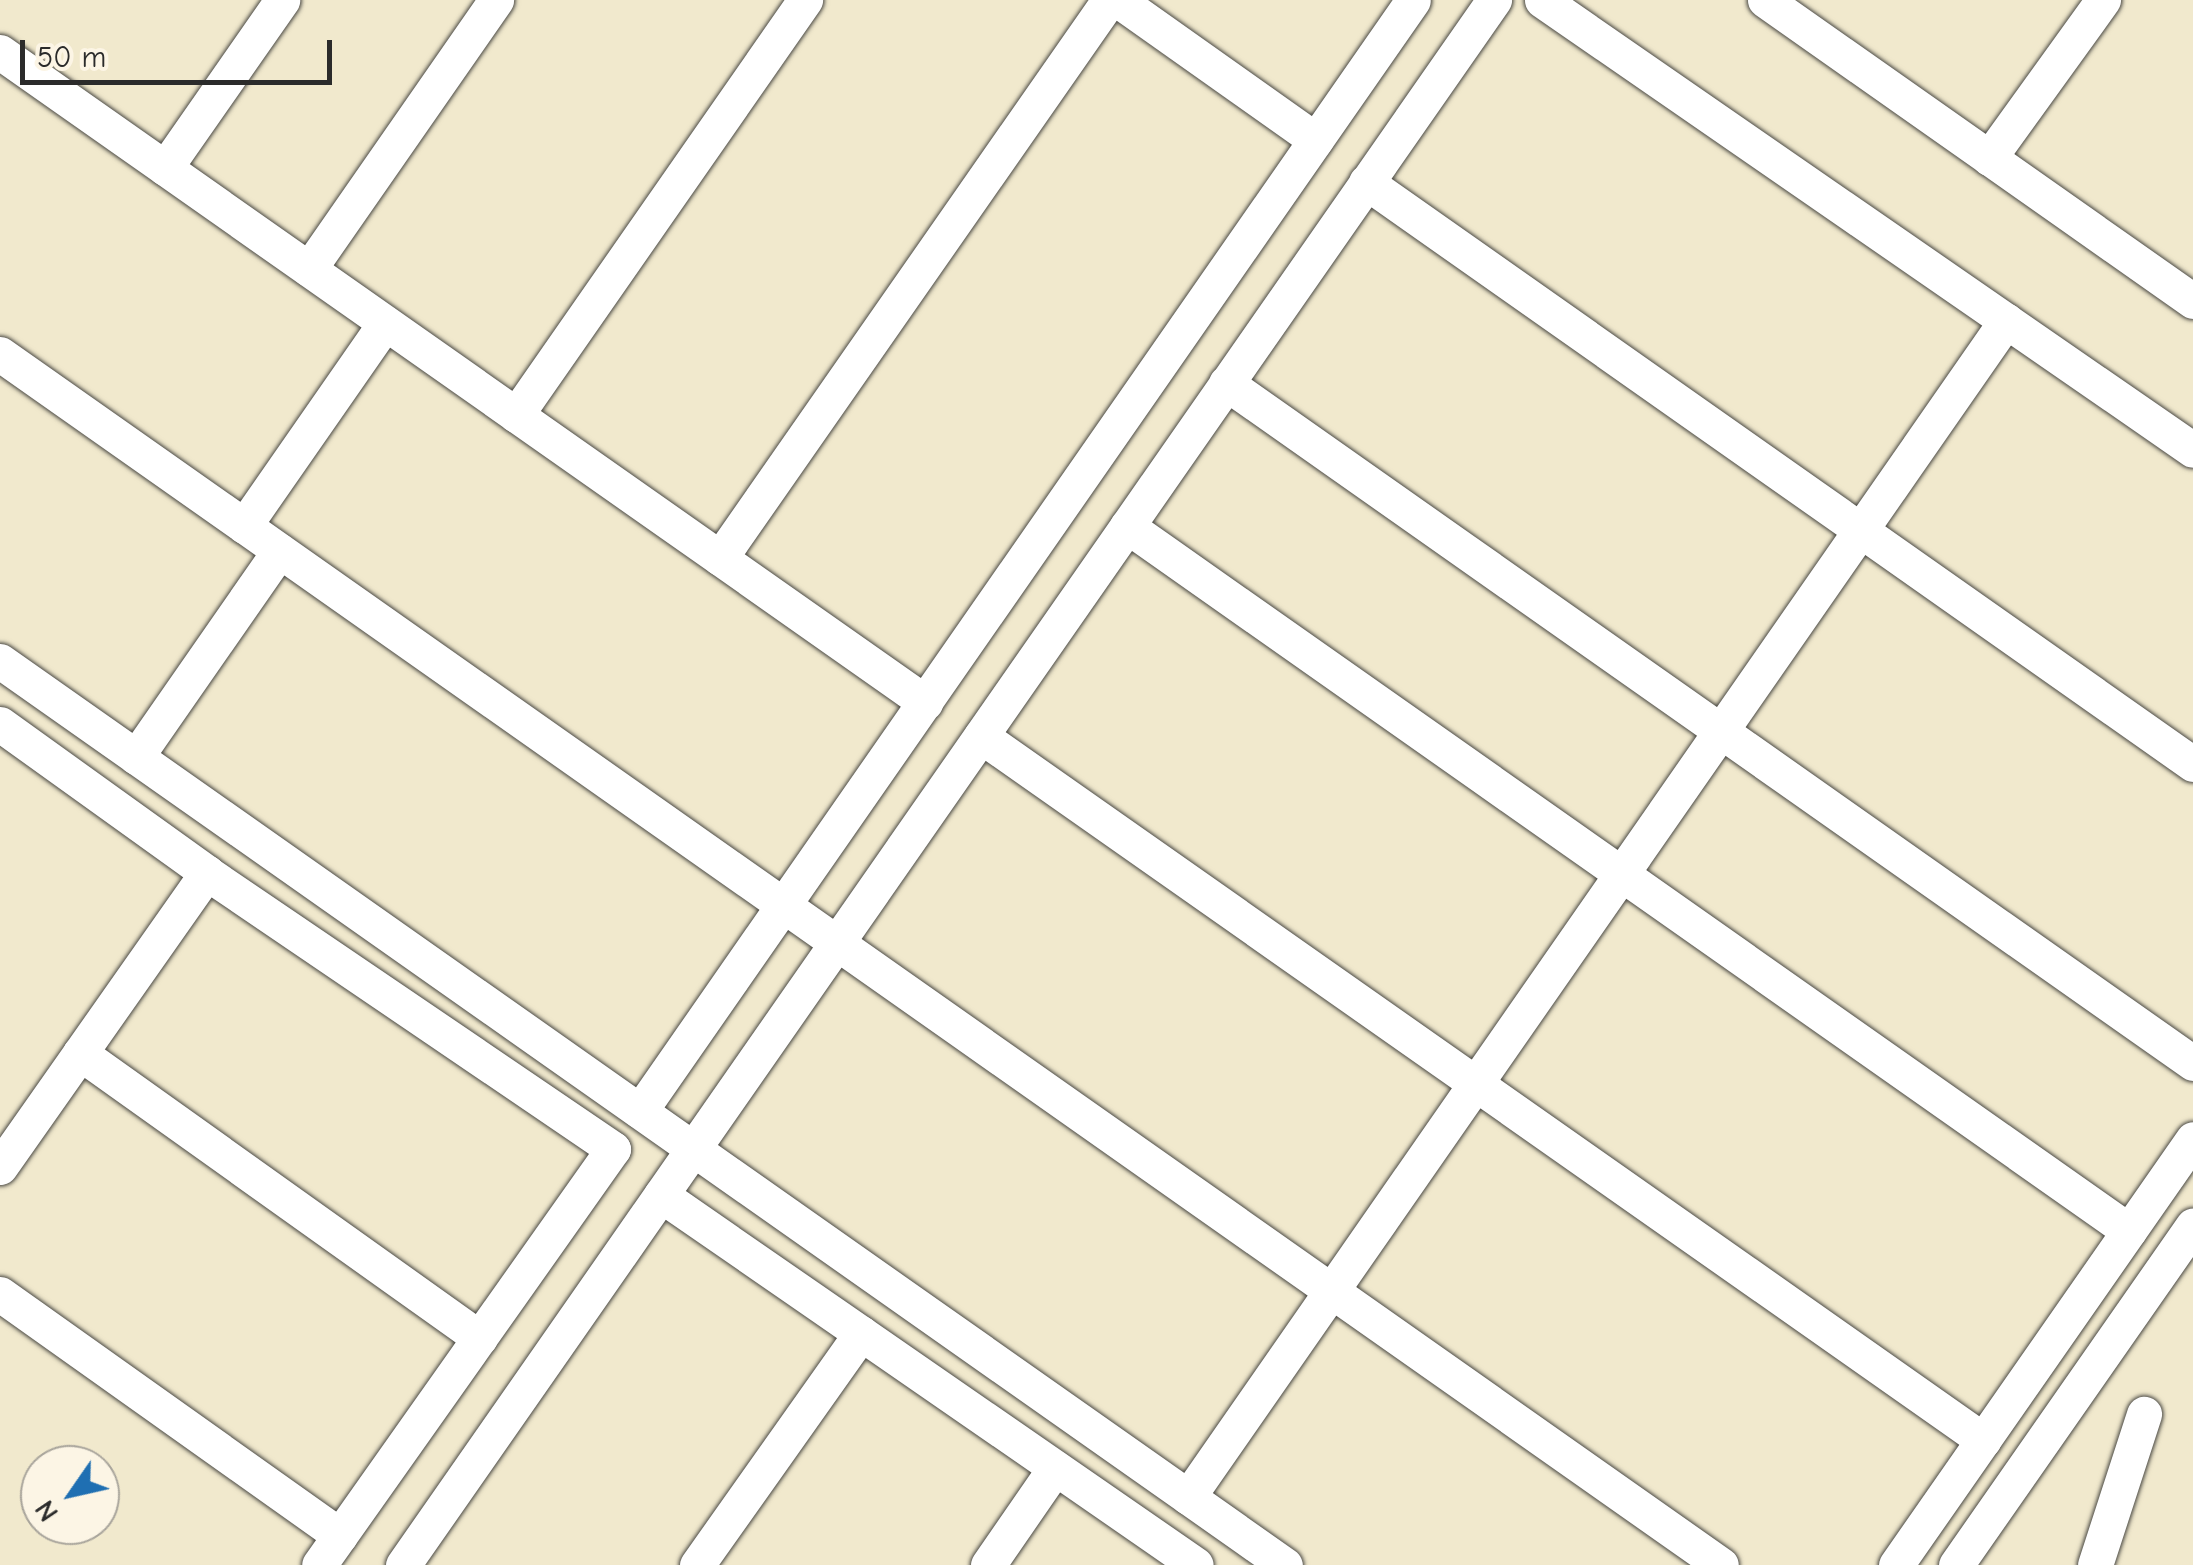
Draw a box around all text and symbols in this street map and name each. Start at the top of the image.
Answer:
scale bar [25,20,338,82]
text: 50 m [37,40,106,75]
north arrow [20,1445,120,1545]
text: N [28,1494,65,1527]

